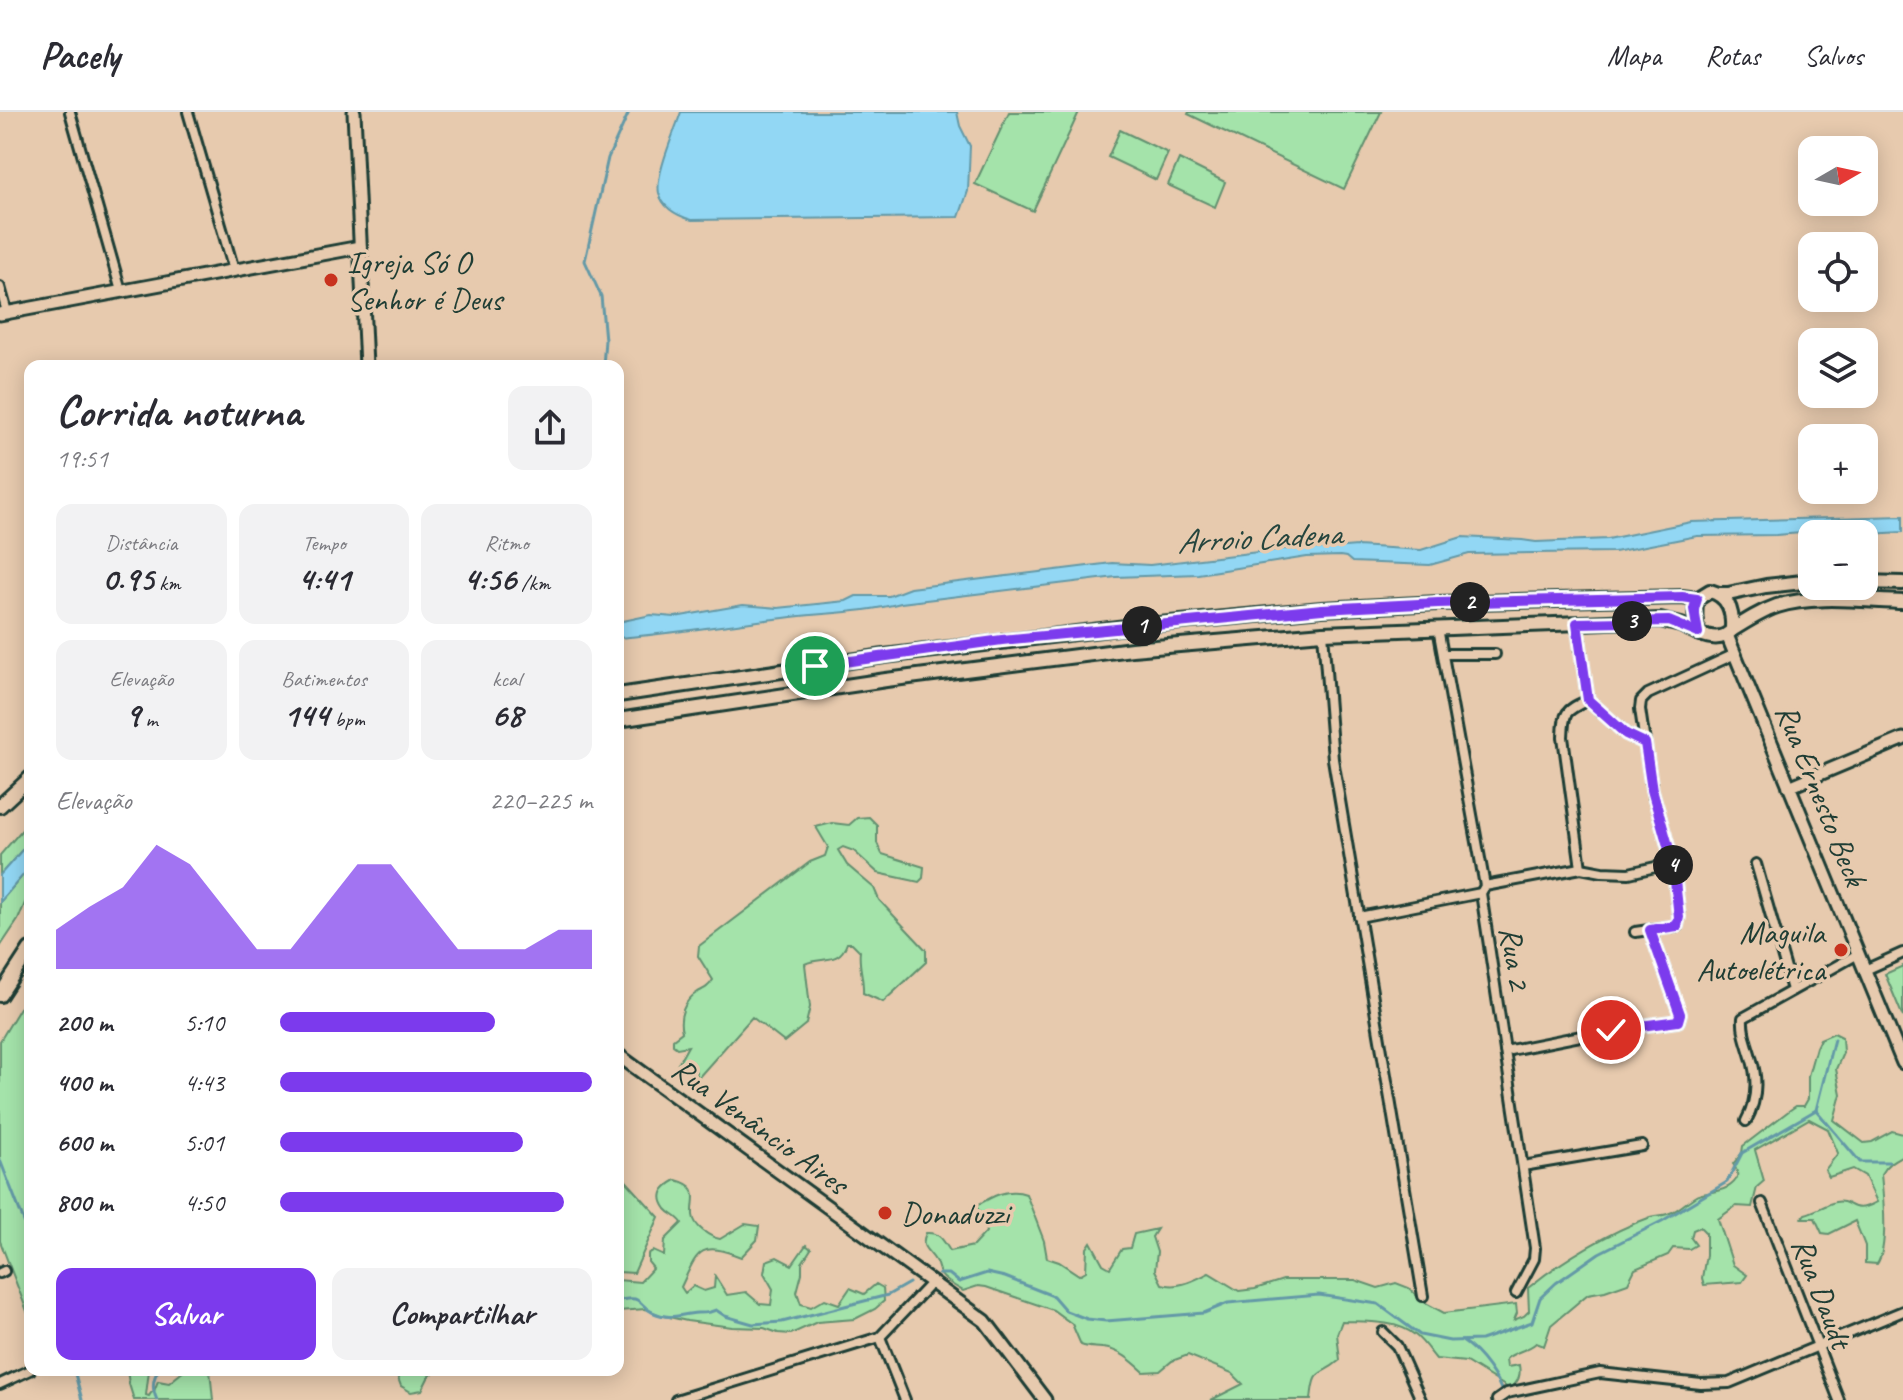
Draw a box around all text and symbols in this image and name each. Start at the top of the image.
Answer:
text: Pacely [40,32,119,79]
text: Mapa [1607,38,1661,73]
text: Rotas [1705,38,1760,73]
text: Salvos [1804,38,1863,73]
north arrow [1798,136,1878,216]
map controls [1798,136,1878,600]
button: locate [1798,232,1878,312]
place label: Igreja Só O Senhor é Deus [347,242,505,320]
marker: Igreja Só O Senhor é Deus [322,271,340,289]
button: layers [1798,328,1878,408]
text: Corrida noturna [56,384,301,439]
button: share [508,386,592,470]
button: + [1798,424,1878,504]
text: 19:51 [56,442,108,475]
water label: Arroio Cadena [1176,511,1346,563]
button: − [1798,520,1878,600]
text: Distância [105,529,177,557]
text: Tempo [302,529,346,557]
text: Ritmo [484,529,529,557]
text: 0.95 [102,557,154,600]
text: 4:41 [298,557,350,600]
text: 4:56 [463,557,516,600]
text: km [154,569,181,597]
text: /km [516,569,550,597]
pin: 2 [1450,582,1490,622]
text: 2 [1465,588,1475,616]
pin: 3 [1612,601,1652,641]
pin: 1 [1122,606,1162,646]
text: 3 [1627,607,1637,635]
text: 1 [1137,612,1147,640]
pin [781,632,849,700]
icon: arrive [793,644,837,688]
text: Elevação [109,665,173,693]
text: Batimentos [281,665,367,693]
text: kcal [492,665,521,693]
text: 9 [125,693,140,736]
text: 144 [283,693,329,736]
text: 68 [491,693,522,736]
street label: Rua Ernesto Beck [1766,698,1877,894]
text: m [140,705,158,733]
text: bpm [329,705,365,733]
text: Elevação [56,784,131,817]
text: 220–225 m [489,784,592,817]
pin: 4 [1653,845,1693,885]
text: 4 [1668,851,1678,879]
place label: Maguila Autoelétrica [1696,912,1827,990]
street label: Rua 2 [1490,924,1541,995]
marker: Maguila Autoelétrica [1832,941,1850,959]
pin [1577,996,1645,1064]
text: 200 m [56,1006,112,1039]
text: 5:10 [184,1006,224,1039]
icon: check [1589,1008,1633,1052]
street label: Rua Venâncio Aires [664,1048,859,1205]
text: 400 m [56,1066,112,1099]
text: 4:43 [184,1066,224,1099]
text: 600 m [56,1126,113,1159]
text: 5:01 [184,1126,224,1159]
text: 800 m [56,1186,112,1219]
text: 4:50 [184,1186,224,1219]
place label: Donaduzzi [901,1193,1013,1234]
marker: Donaduzzi [876,1204,894,1222]
street label: Rua Daudt [1782,1232,1863,1357]
button: Salvar [56,1268,316,1360]
button: Compartilhar [332,1268,592,1360]

